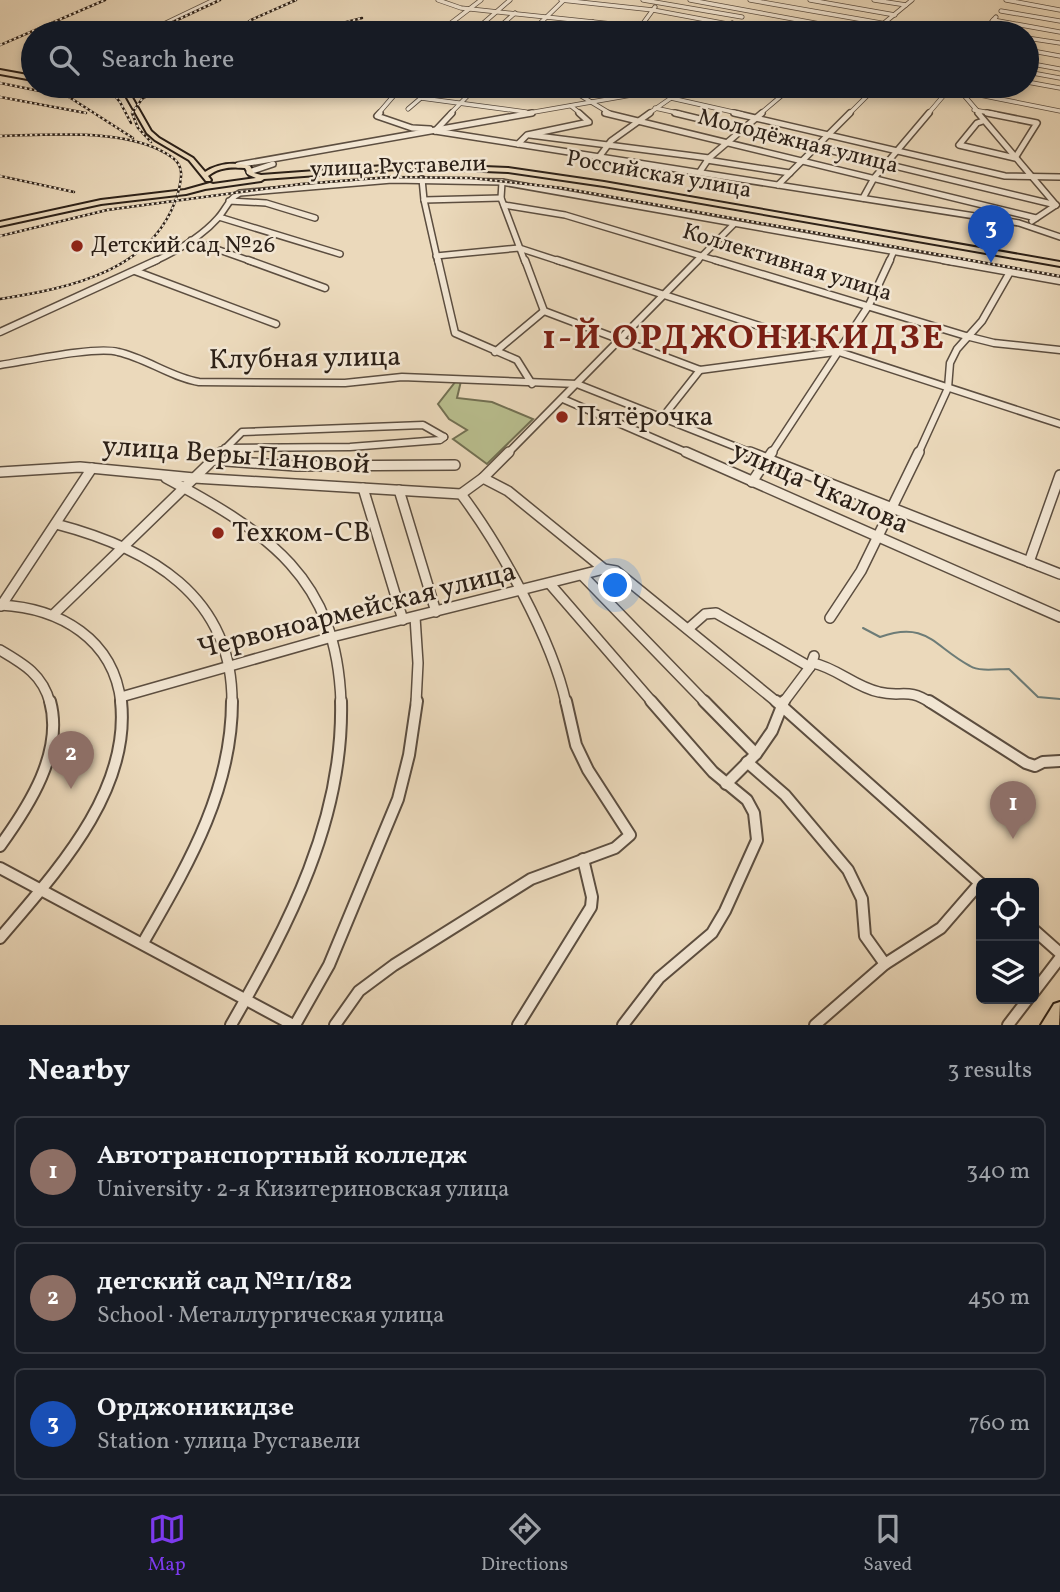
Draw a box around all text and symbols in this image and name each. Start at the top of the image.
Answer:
search box [21,21,1039,98]
icon: search [45,41,83,79]
text: Search here [101,42,234,78]
street label: Молодёжная улица [694,102,902,182]
street label: Российская улица [564,143,754,207]
street label: улица Руставели [309,148,487,186]
pin: 3 [968,205,1014,263]
street label: Коллективная улица [678,216,896,310]
place label: Детский сад №26 [91,230,275,262]
marker: Детский сад №26 [69,238,85,254]
district label: 1-Й ОРДЖОНИКИДЗЕ [542,315,946,363]
street label: Клубная улица [209,338,401,380]
place label: Пятёрочка [576,398,713,437]
marker: Пятёрочка [554,409,570,425]
street label: улица Веры Пановой [101,427,371,485]
street label: улица Чкалова [725,431,915,545]
place label: Техком-СВ [232,514,370,553]
marker: Техком-СВ [210,525,226,541]
street label: Червоноармейская улица [194,553,520,669]
your location [598,568,632,602]
pin: 2 [48,731,94,789]
pin: 1 [990,781,1036,839]
map controls [976,878,1039,1004]
button: locate [976,878,1039,941]
button: layers [976,941,1039,1004]
text: Nearby [28,1050,130,1092]
text: 3 results [947,1055,1032,1087]
text: Автотранспортный колледж [97,1138,467,1174]
text: 1 [48,1156,58,1188]
text: 340 m [966,1156,1030,1188]
text: University · 2-я Кизитериновская улица [97,1174,509,1206]
text: детский сад №11/182 [97,1264,352,1300]
text: 2 [47,1282,59,1314]
text: 450 m [968,1282,1030,1314]
text: School · Металлургическая улица [97,1300,444,1332]
text: Орджоникидзе [97,1390,294,1426]
text: 3 [47,1408,59,1440]
text: 760 m [968,1408,1030,1440]
text: Station · улица Руставели [97,1426,360,1458]
tab: Map [148,1510,186,1578]
tab: Directions [481,1510,568,1578]
tab: Saved [863,1510,912,1578]

